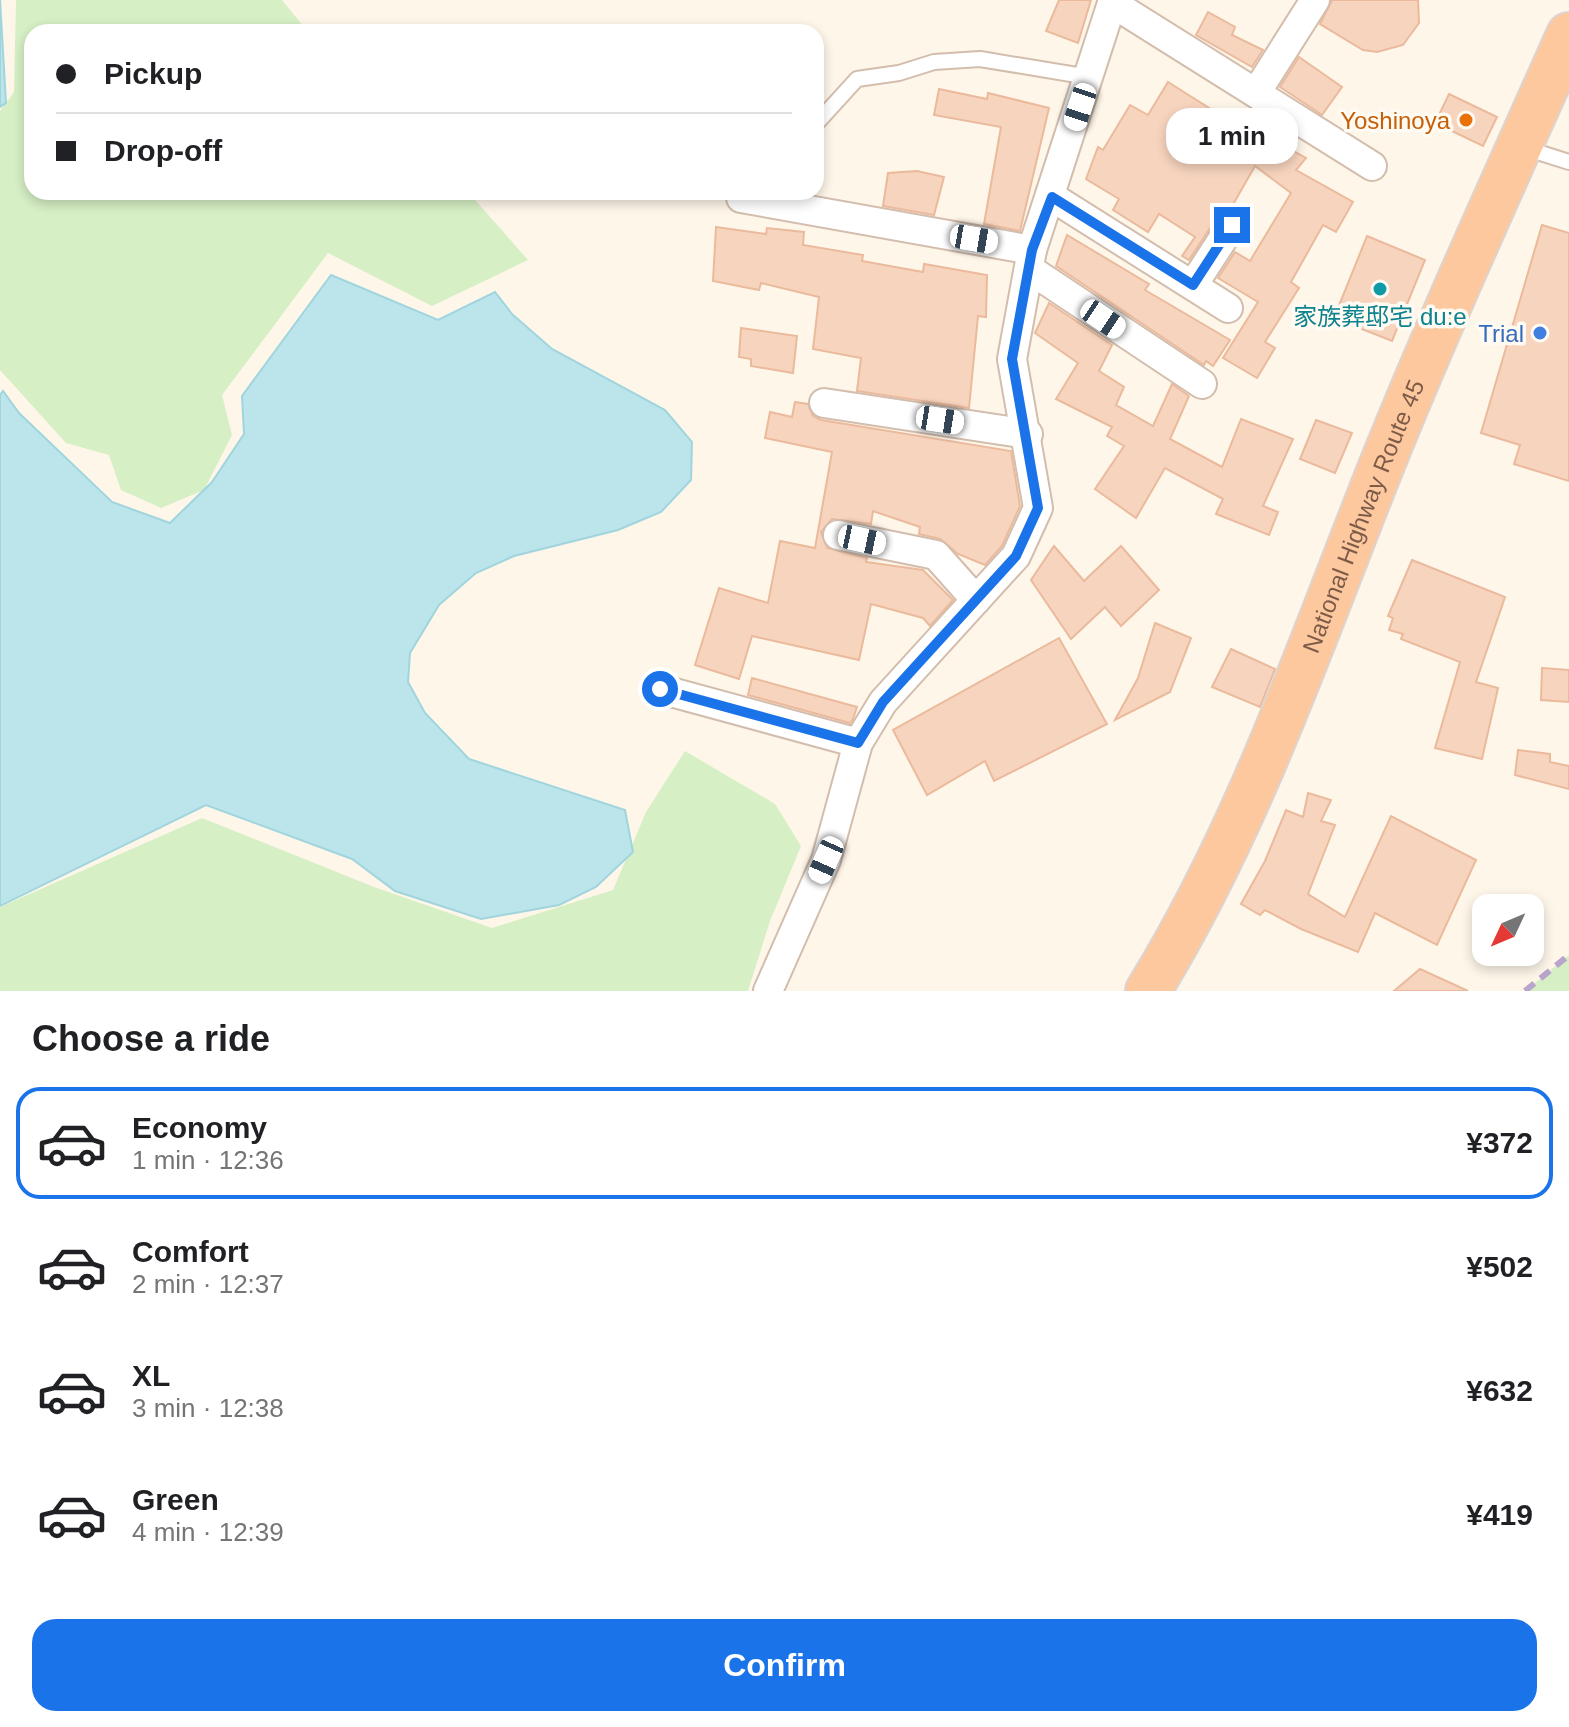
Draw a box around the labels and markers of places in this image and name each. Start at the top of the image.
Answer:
place label: Yoshinoya [1340,107,1451,134]
marker: Yoshinoya [1457,111,1475,129]
marker: 家族葬邸宅 du:e [1371,280,1389,298]
place label: 家族葬邸宅 du:e [1293,303,1467,330]
place label: Trial [1478,320,1524,347]
marker: Trial [1531,324,1549,342]

